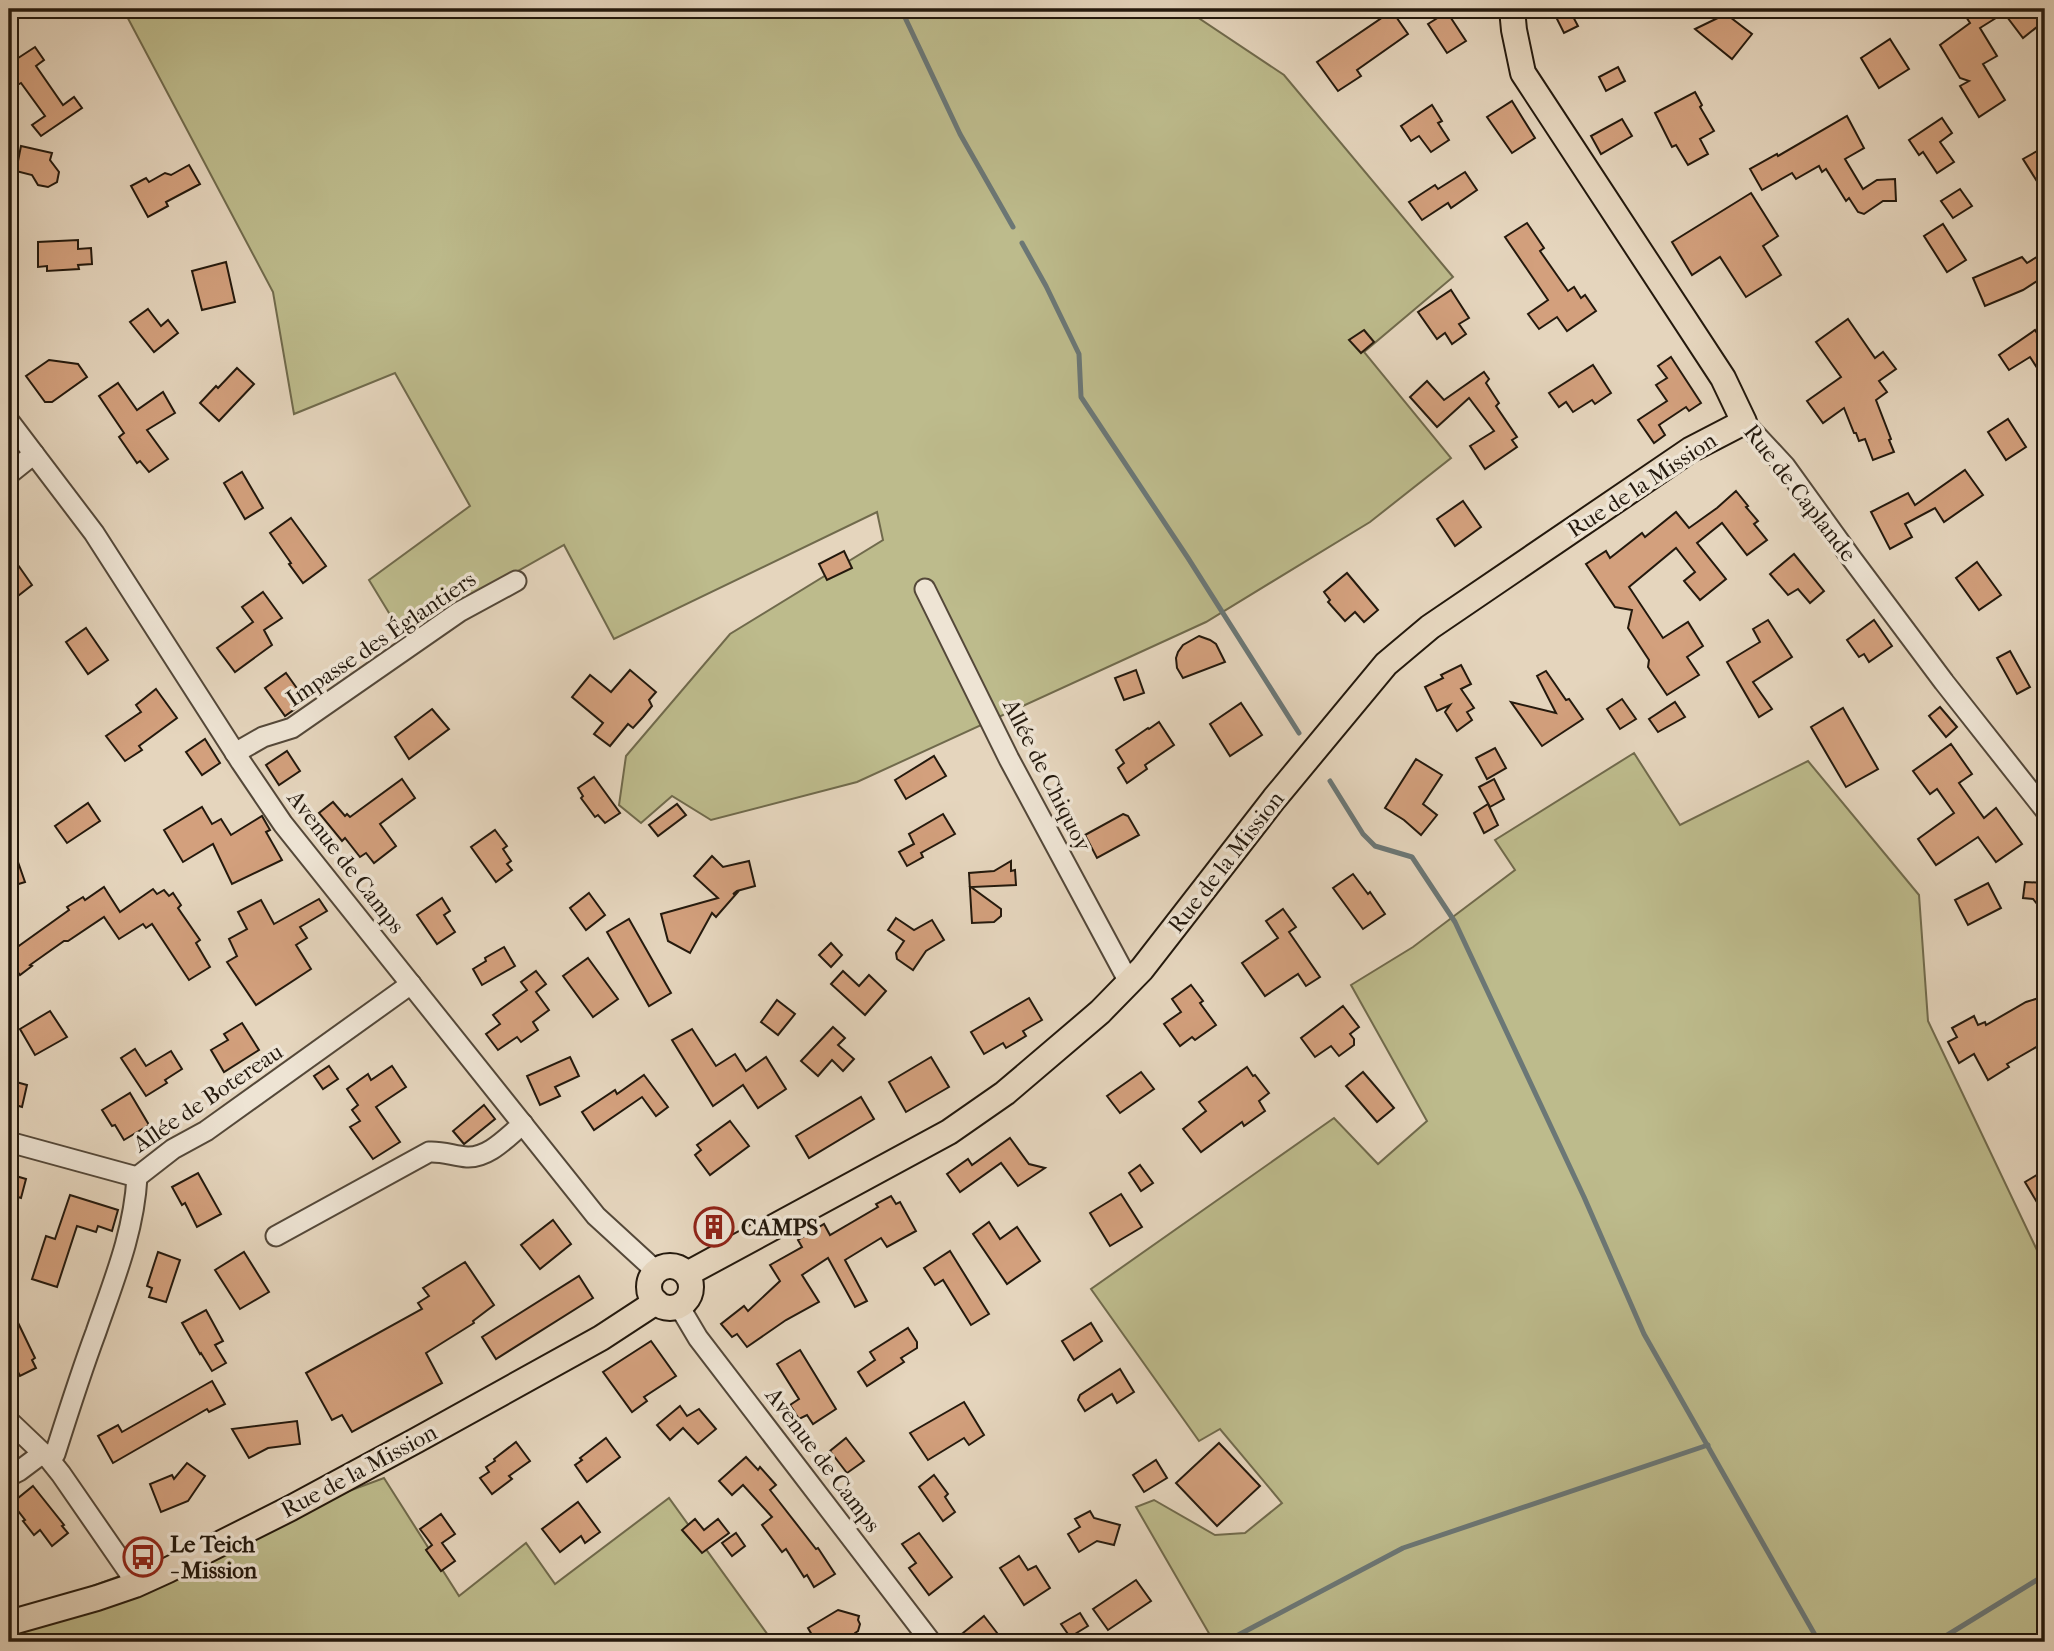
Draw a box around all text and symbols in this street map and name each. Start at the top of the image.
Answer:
street label: Rue de Caplande [1738,419,1862,567]
street label: Rue de la Mission [1562,426,1722,543]
street label: Impasse des Églantiers [281,566,481,712]
street label: Allée de Chiquoy [997,694,1097,856]
street label: Avenue de Camps [281,784,410,939]
street label: Rue de la Mission [1162,785,1290,938]
street label: Allée de Botereau [127,1038,288,1159]
building icon: CAMPS [693,1206,735,1248]
place label: CAMPS [741,1214,818,1241]
street label: Avenue de Camps [759,1382,886,1538]
street label: Rue de la Mission [276,1418,442,1523]
place label: Le Teich - Mission [170,1531,258,1584]
bus stop icon: Le Teich - Mission [122,1536,164,1578]

